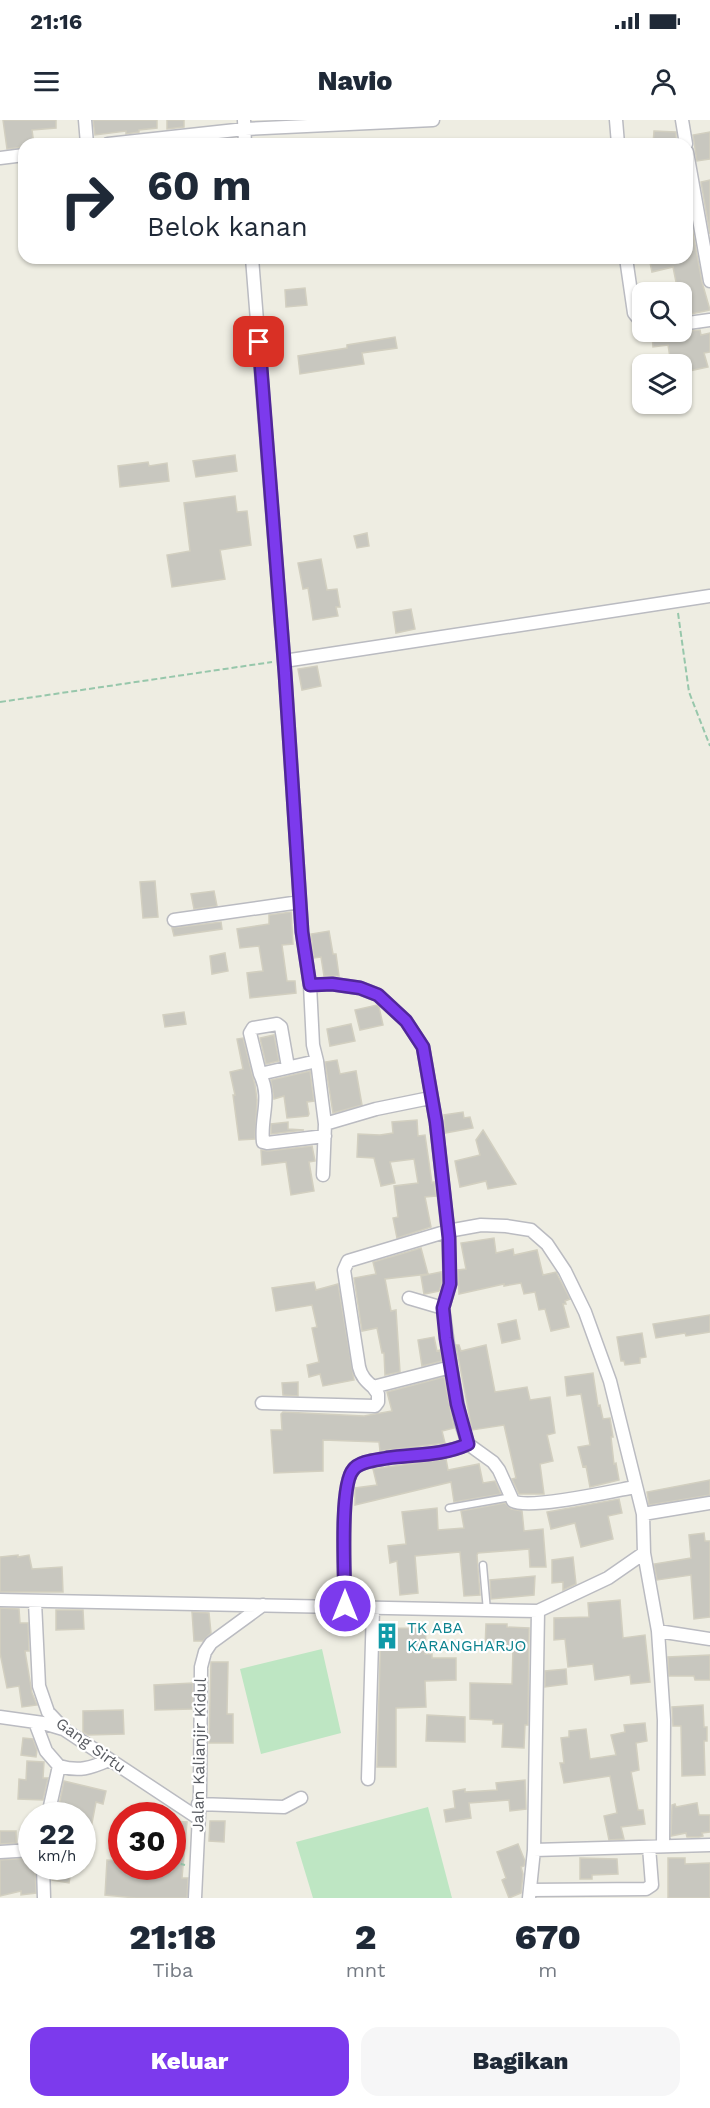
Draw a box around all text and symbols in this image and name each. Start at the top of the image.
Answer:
text: 21:16 [30,9,82,34]
icon: menu [30,65,63,98]
text: Navio [318,65,392,97]
icon: person [647,65,680,98]
text: 60 m [147,161,251,210]
icon: right [48,162,126,240]
text: Belok kanan [147,211,308,243]
map controls [632,282,692,414]
button: search [632,282,692,342]
pin [233,316,284,367]
icon: arrive [242,325,275,358]
button: layers [632,354,692,414]
position arrow [313,1574,377,1638]
place label: TK ABA KARANGHARJO [407,1618,527,1655]
building icon: TK ABA KARANGHARJO [372,1621,402,1651]
street label: Jalan Kalianjir Kidul [188,1678,210,1832]
street label: Gang Sirtu [52,1713,130,1777]
speed limit sign: 30 [108,1802,186,1880]
text: 22 [39,1816,75,1851]
text: km/h [38,1847,76,1865]
text: 21:18 [129,1916,217,1958]
text: 2 [355,1916,376,1958]
text: 670 [515,1916,581,1958]
text: Tiba [152,1958,193,1982]
text: mnt [346,1958,385,1982]
text: m [538,1958,557,1982]
button: Keluar [30,2027,349,2096]
button: Bagikan [361,2027,680,2096]

